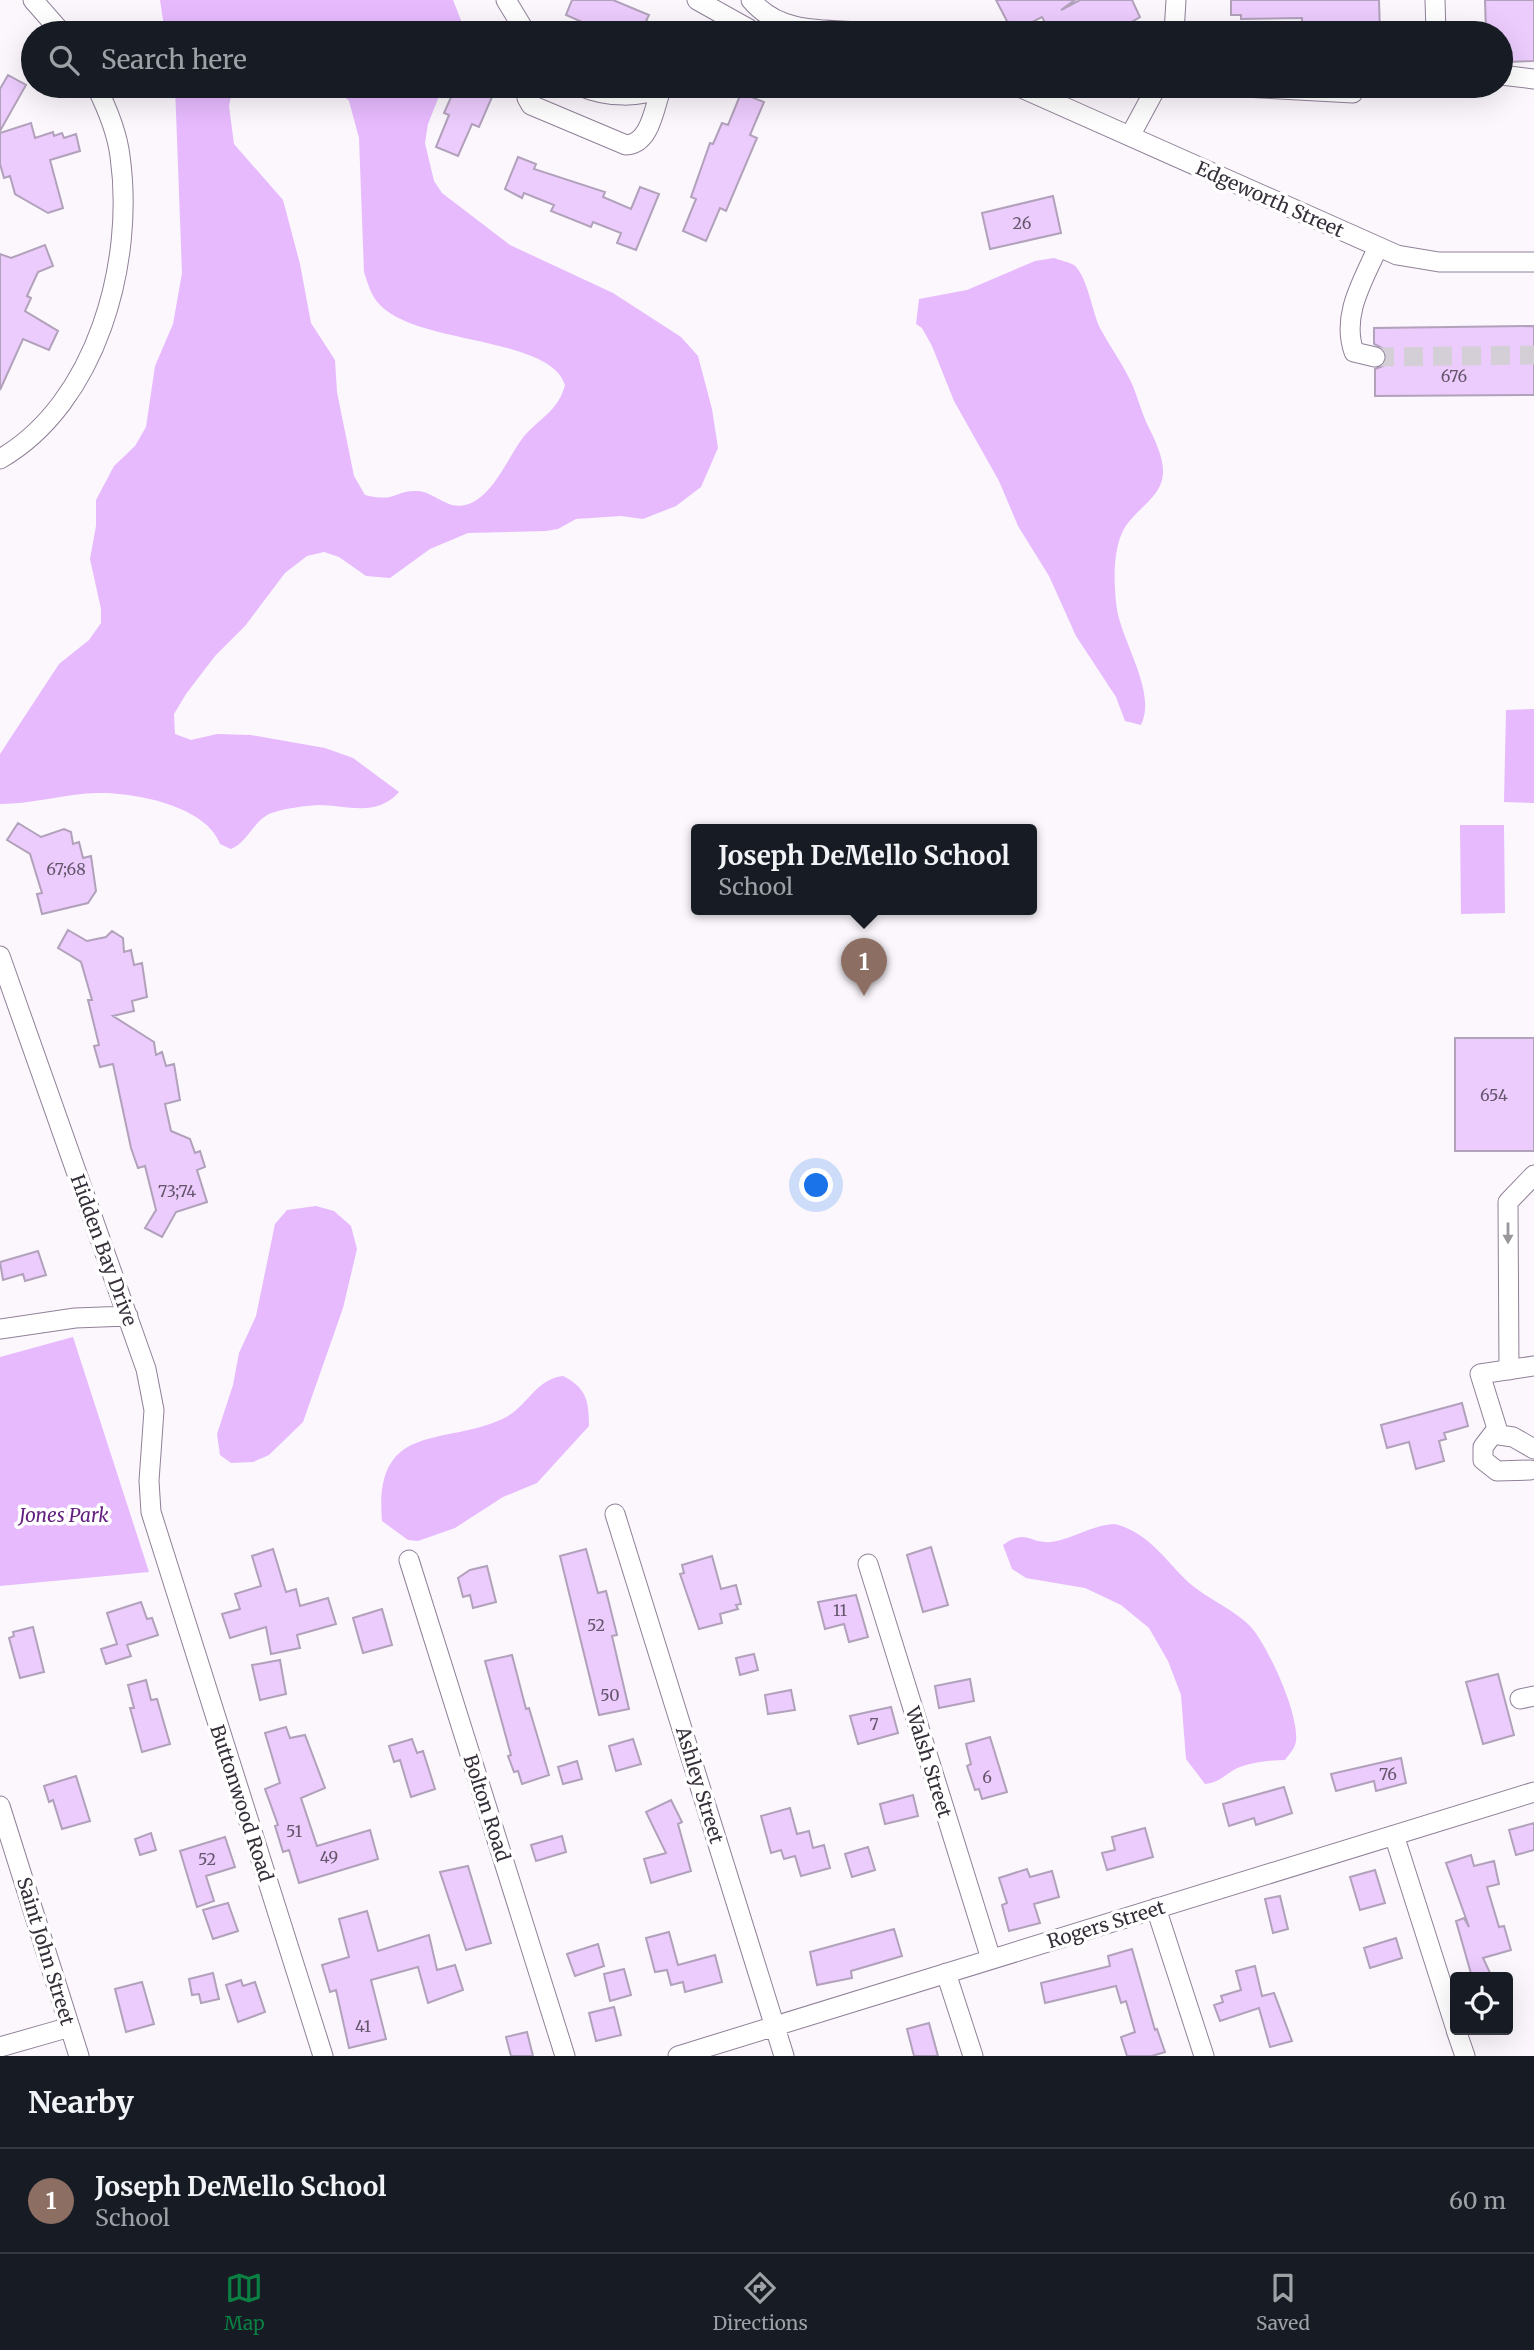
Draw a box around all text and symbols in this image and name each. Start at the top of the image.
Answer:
search box [21,21,1513,98]
icon: search [45,41,83,79]
text: Search here [101,43,247,76]
street label: Edgeworth Street [1192,156,1348,243]
house number: 26 [1013,213,1032,233]
house number: 676 [1441,366,1467,386]
popup [691,824,1037,915]
text: Joseph DeMello School [718,839,1010,872]
house number: 67;68 [46,859,86,879]
text: School [718,872,793,901]
pin: 1 [841,938,887,996]
house number: 654 [1480,1085,1508,1105]
your location [799,1168,833,1202]
street label: Hidden Bay Drive [65,1171,143,1329]
house number: 73;74 [158,1181,196,1201]
one-way arrow [1502,1222,1514,1244]
park label: Jones Park [17,1503,109,1527]
house number: 11 [833,1600,847,1620]
house number: 52 [587,1615,605,1635]
house number: 50 [600,1685,620,1705]
street label: Walsh Street [900,1703,957,1821]
house number: 7 [869,1714,879,1734]
street label: Buttonwood Road [205,1722,279,1884]
street label: Ashley Street [671,1723,729,1847]
street label: Bolton Road [458,1751,516,1865]
house number: 76 [1379,1764,1397,1784]
house number: 6 [982,1767,992,1787]
house number: 51 [286,1821,302,1841]
house number: 49 [320,1847,338,1867]
house number: 52 [198,1849,216,1869]
street label: Saint John Street [12,1874,80,2028]
street label: Rogers Street [1044,1895,1168,1953]
map controls [1450,1972,1513,2035]
button: locate [1450,1972,1513,2035]
house number: 41 [355,2016,371,2036]
text: Nearby [28,2083,134,2121]
text: Joseph DeMello School [95,2170,387,2203]
text: 1 [46,2186,56,2215]
text: 60 m [1449,2186,1506,2215]
text: School [95,2203,170,2232]
tab: Map [224,2269,265,2335]
tab: Directions [713,2269,808,2335]
tab: Saved [1256,2269,1310,2335]

